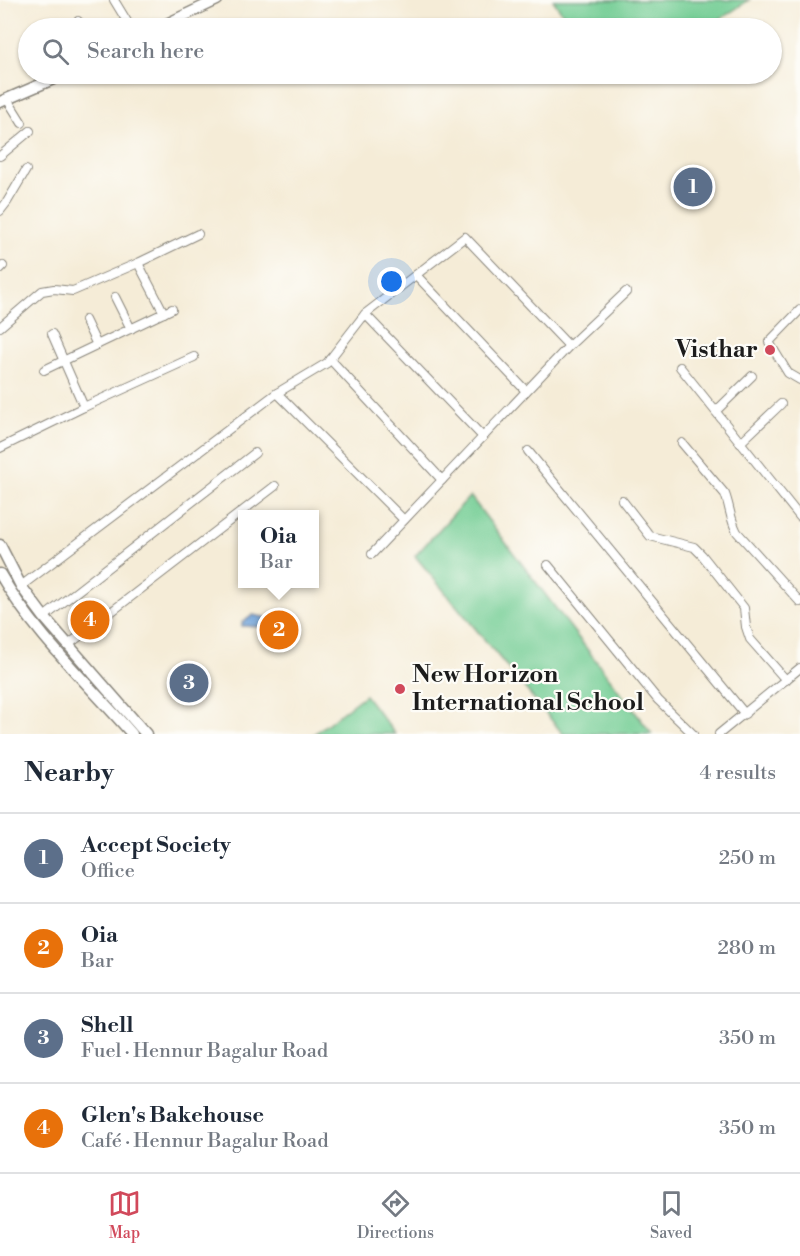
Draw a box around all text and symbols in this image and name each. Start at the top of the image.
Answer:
search box [18,18,782,84]
icon: search [39,35,72,68]
text: Search here [87,38,204,65]
pin: 1 [674,164,712,210]
your location [377,267,406,296]
place label: Visthar [674,335,758,365]
marker: Visthar [763,343,777,357]
popup [238,510,319,588]
text: Oia [260,523,297,550]
text: Bar [260,550,293,575]
pin: 4 [70,598,110,642]
pin: 2 [260,608,298,652]
pin: 3 [170,660,208,706]
place label: New Horizon International School [412,660,644,718]
marker: New Horizon International School [393,682,407,696]
text: Nearby [24,757,114,789]
text: 4 results [699,761,776,786]
text: Accept Society [81,832,231,859]
text: 1 [39,846,48,871]
text: 250 m [719,846,776,871]
text: Office [81,859,135,884]
text: Oia [81,922,118,949]
text: 2 [37,936,50,961]
text: 280 m [717,936,776,961]
text: Bar [81,949,114,974]
text: Shell [81,1012,133,1039]
text: 3 [37,1026,50,1051]
text: 350 m [719,1026,776,1051]
text: Fuel · Hennur Bagalur Road [81,1039,328,1064]
text: Glen's Bakehouse [81,1102,264,1129]
text: 4 [37,1116,50,1141]
text: 350 m [719,1116,776,1141]
text: Café · Hennur Bagalur Road [81,1129,329,1154]
tab: Map [108,1187,141,1243]
tab: Directions [357,1187,434,1243]
tab: Saved [650,1187,692,1243]

